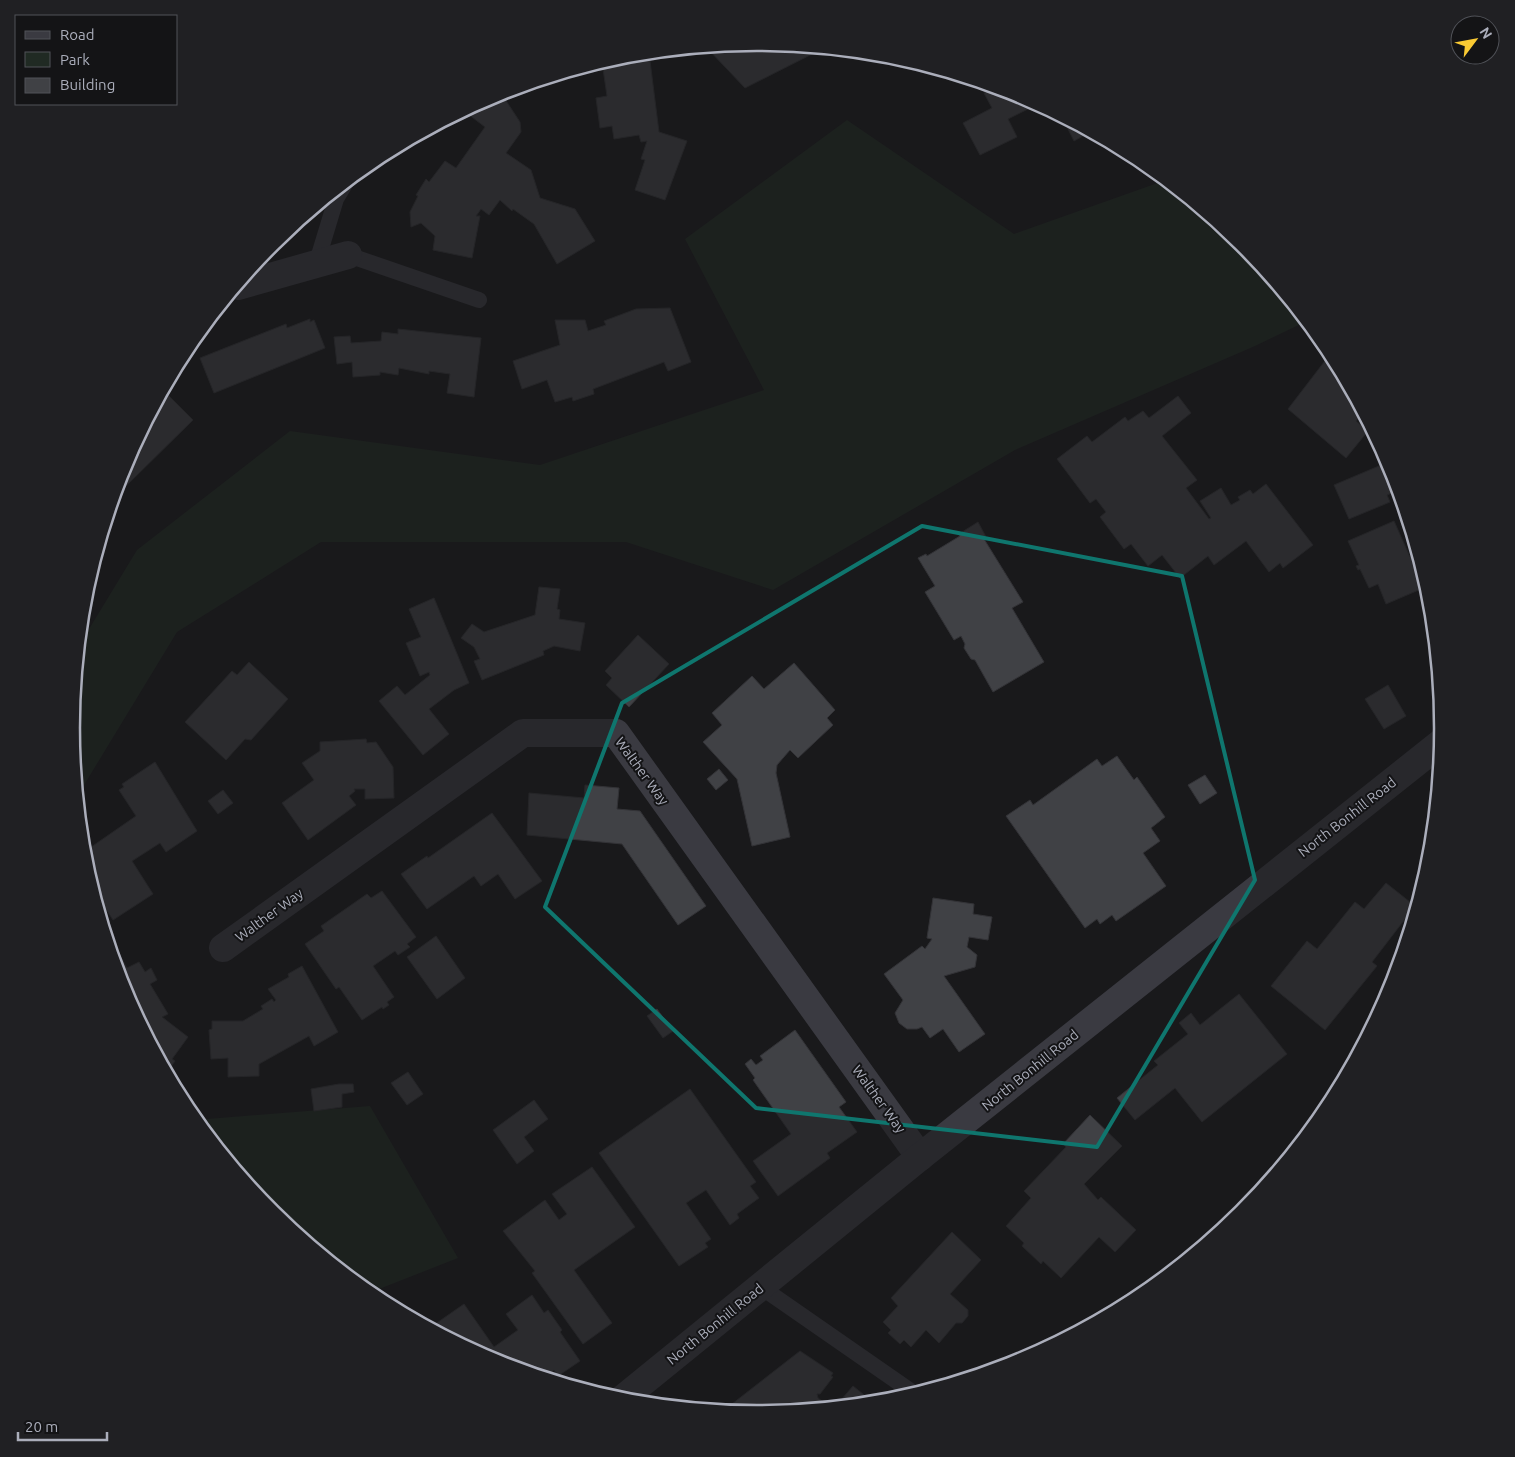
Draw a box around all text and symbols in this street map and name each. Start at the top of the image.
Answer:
legend [15,15,178,105]
north arrow [1450,15,1500,65]
text: N [1476,24,1496,42]
text: Road [60,26,95,43]
text: Park [60,51,90,68]
text: Building [60,76,115,93]
street label: Walther Way [612,734,672,808]
street label: North Bonhill Road [1295,774,1399,860]
street label: Walther Way [232,885,306,945]
street label: North Bonhill Road [979,1026,1081,1114]
street label: Walther Way [849,1062,909,1136]
street label: North Bonhill Road [664,1280,766,1368]
scale bar [18,1410,106,1442]
text: 20 m [25,1418,58,1435]

